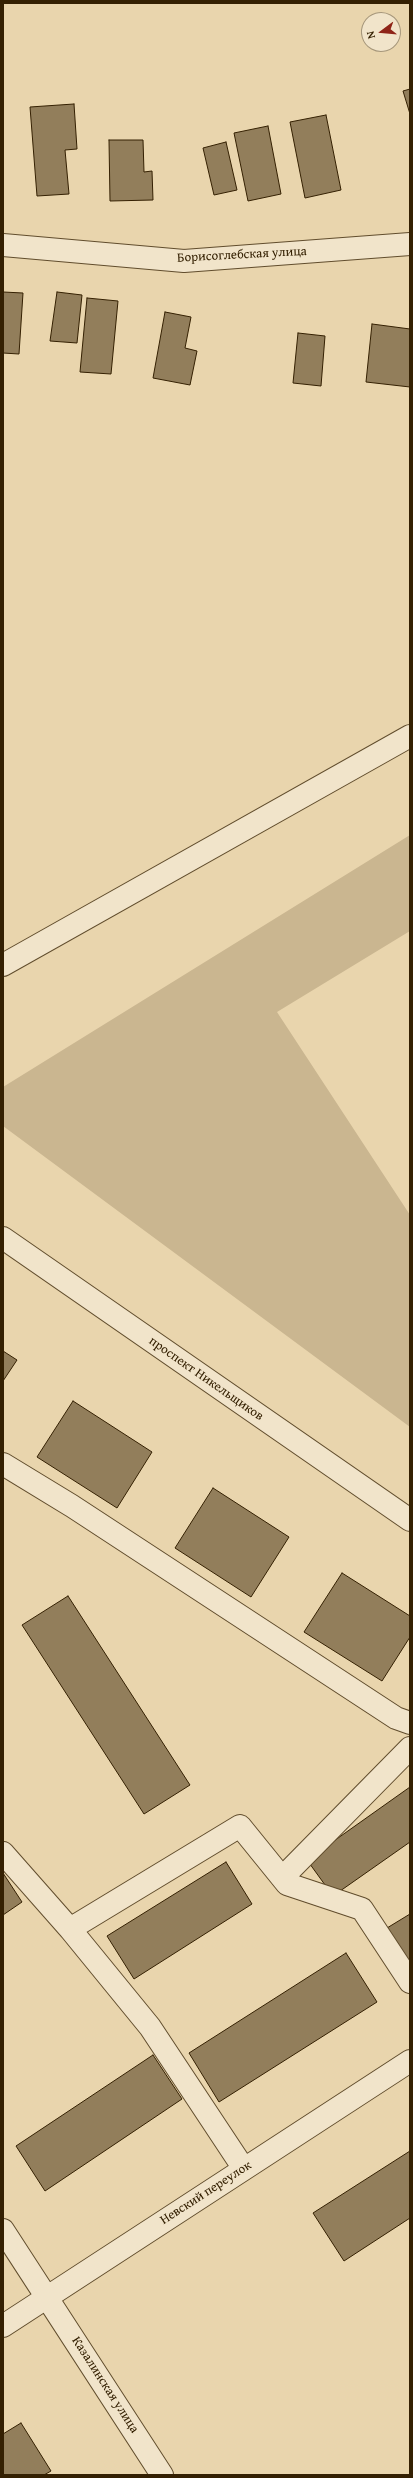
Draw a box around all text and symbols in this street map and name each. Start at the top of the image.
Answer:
north arrow [361,12,401,52]
text: N [362,29,379,41]
street label: Борисоглебская улица [177,244,307,266]
street label: проспект Никельщиков [146,1334,266,1424]
street label: Невский переулок [157,2158,255,2228]
street label: Казалинская улица [68,2334,142,2436]

